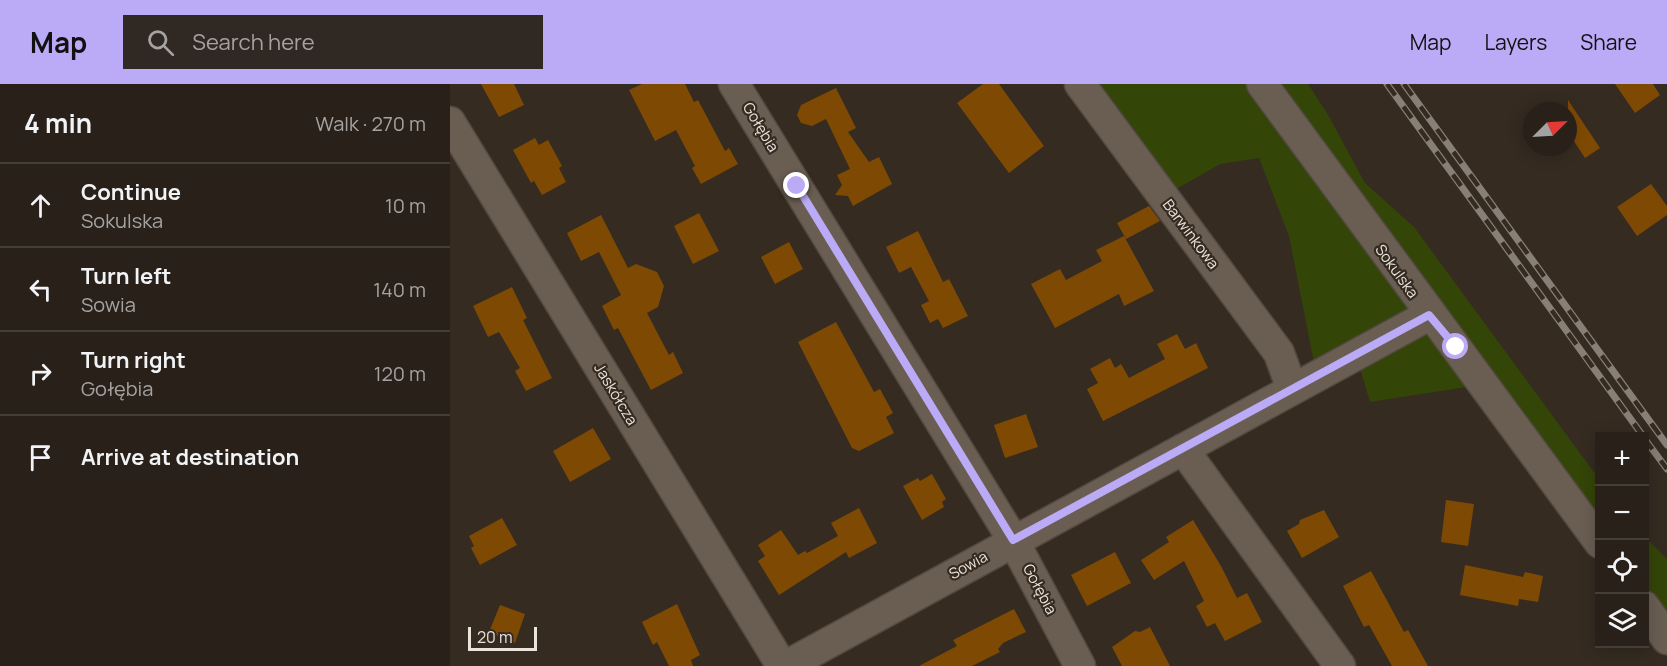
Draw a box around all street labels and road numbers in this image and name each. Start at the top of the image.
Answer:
street label: Gołębia [738,98,784,156]
street label: Barwinkowa [1158,195,1224,273]
street label: Sokulska [1370,240,1424,302]
street label: Jaskółcza [589,359,643,429]
street label: Sowia [945,546,991,584]
street label: Gołębia [1018,560,1062,618]

